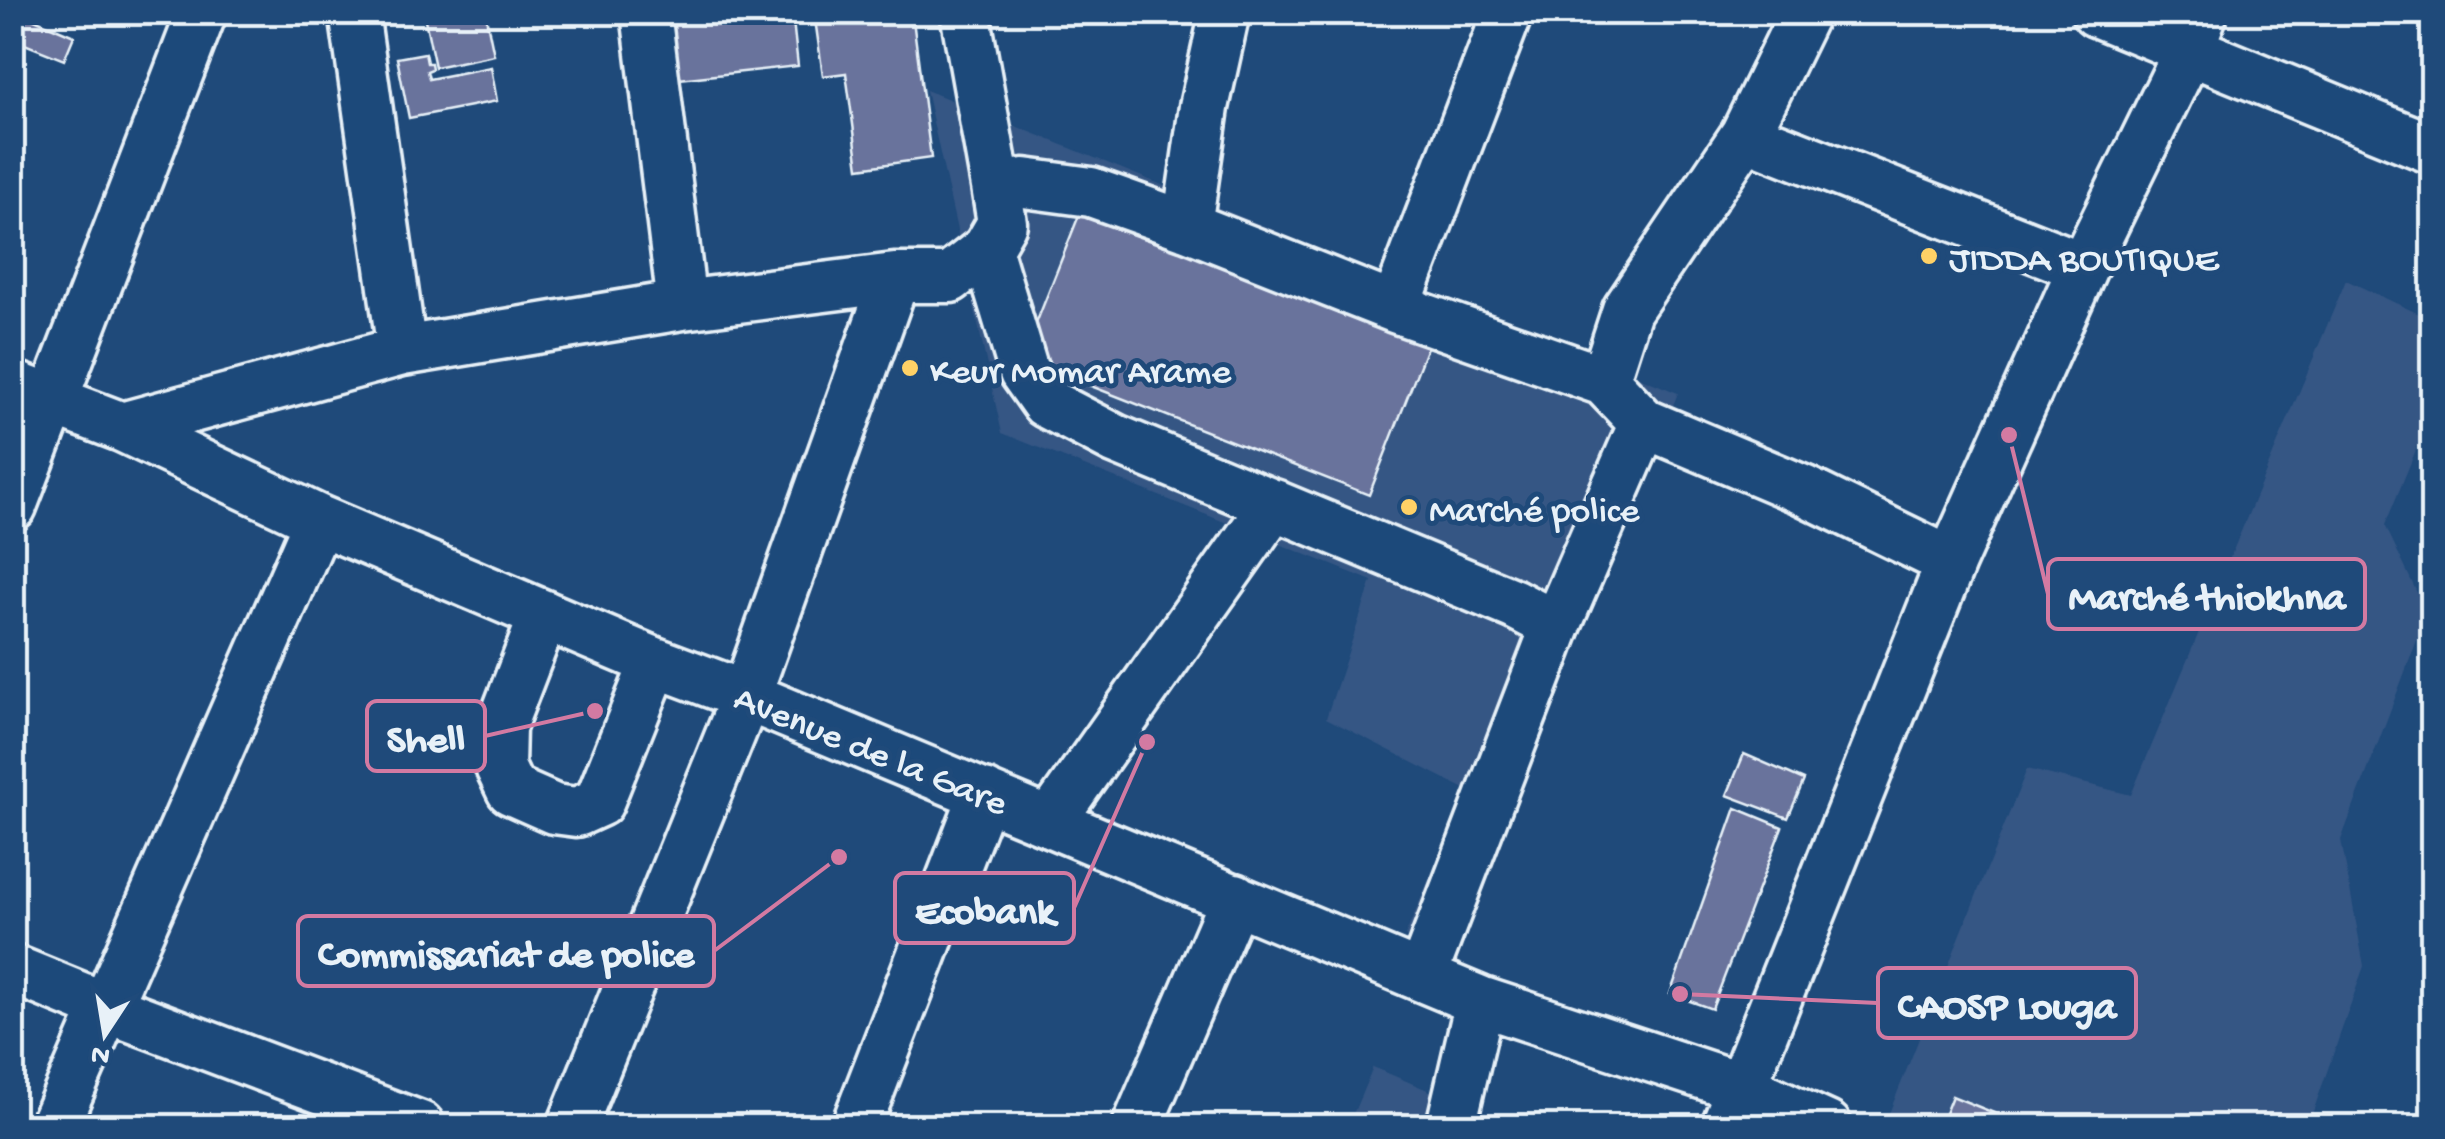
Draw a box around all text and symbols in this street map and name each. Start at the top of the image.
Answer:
place label: JIDDA BOUTIQUE [1949,240,2220,284]
marker: JIDDA BOUTIQUE [1918,245,1940,267]
place label: Keur Momar Arame [930,352,1231,396]
marker: Keur Momar Arame [899,357,921,379]
place label: Marché police [1429,491,1640,535]
marker: Marché police [1398,496,1420,518]
callout: Marché thiokhna [2048,559,2365,629]
text: Marché thiokhna [2068,577,2347,624]
street label: Avenue de la Gare [727,679,1013,829]
callout: Shell [367,701,485,771]
text: Shell [387,719,465,766]
callout: Ecobank [895,873,1074,943]
text: Ecobank [915,891,1059,938]
callout: Commissariat de police [298,916,714,986]
text: Commissariat de police [318,934,695,981]
callout: CAOSP Louga [1878,968,2136,1038]
north arrow [55,984,155,1084]
text: CAOSP Louga [1898,986,2118,1033]
text: N [88,1036,113,1072]

